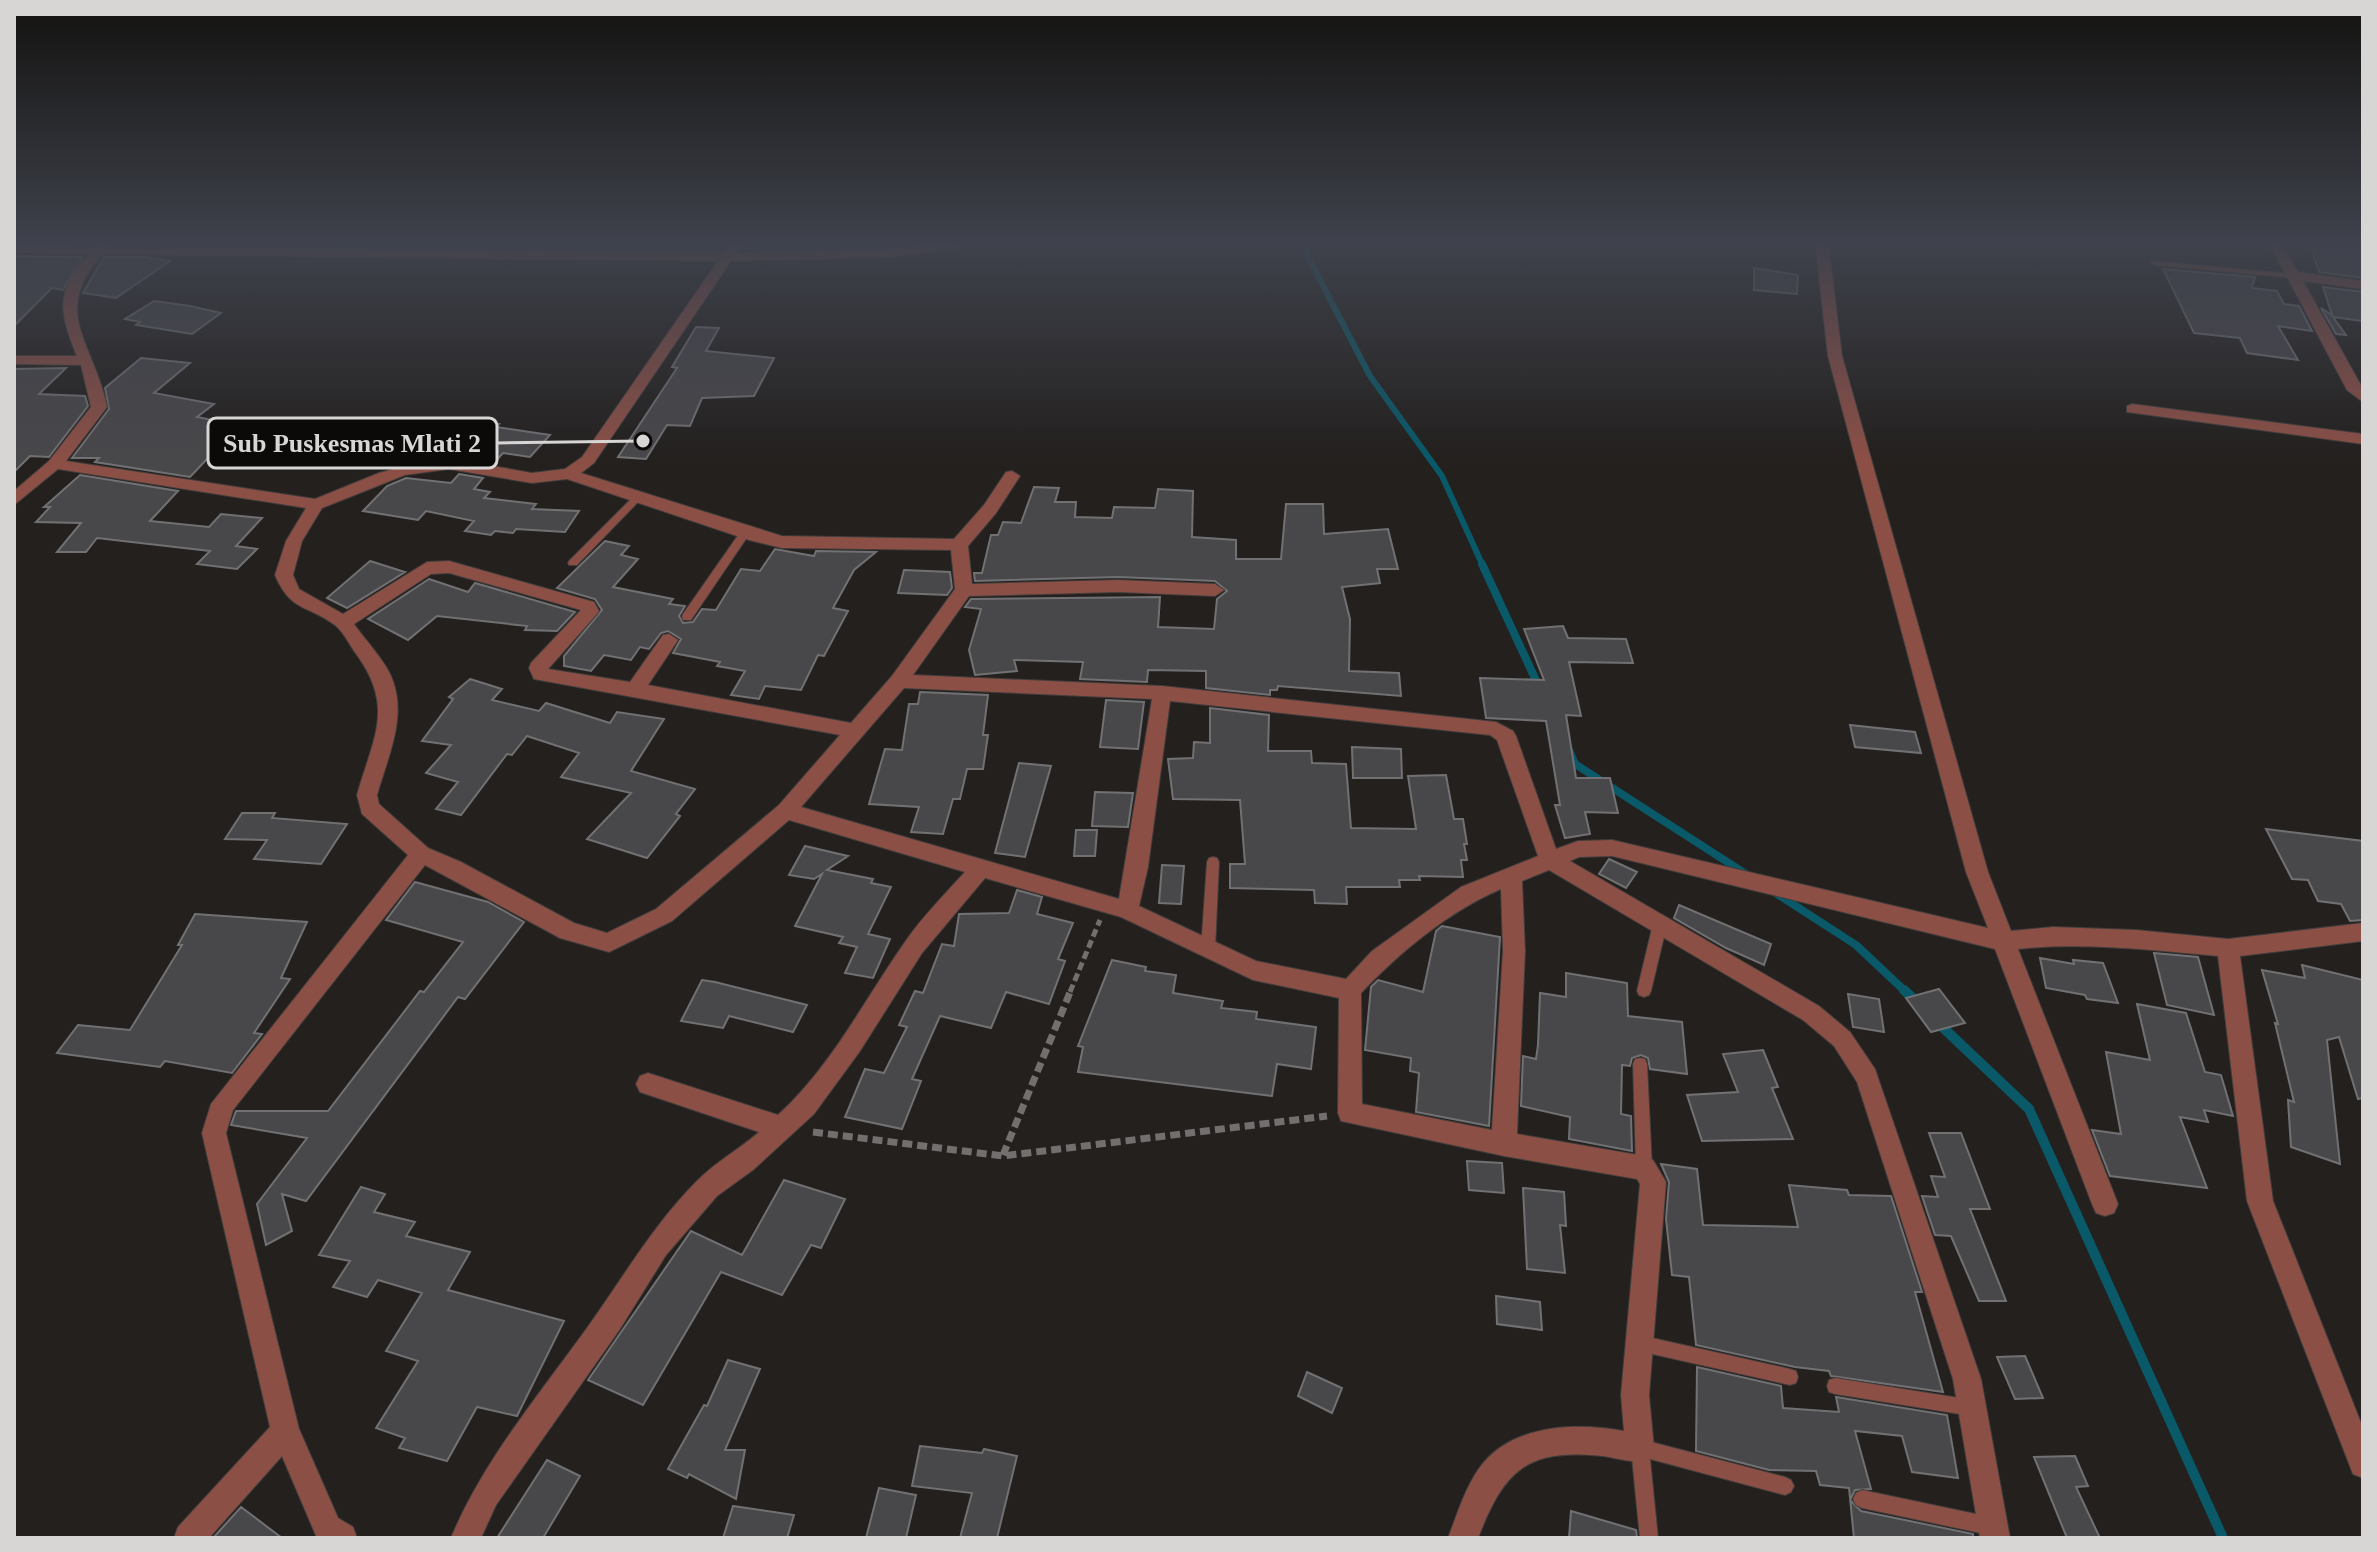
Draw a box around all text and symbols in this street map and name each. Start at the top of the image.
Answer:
callout: Sub Puskesmas Mlati 2 [208,418,497,468]
text: Sub Puskesmas Mlati 2 [223,429,481,458]

